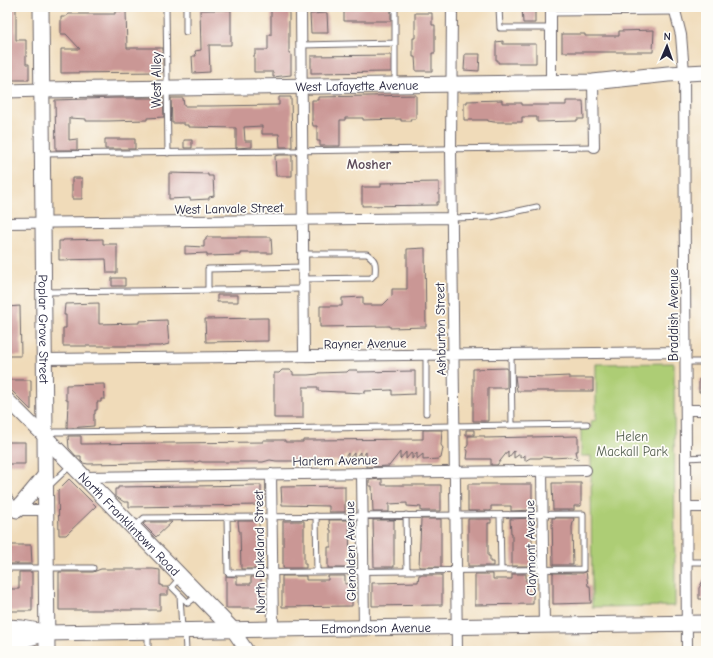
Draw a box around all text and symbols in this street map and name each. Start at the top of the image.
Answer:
north arrow [647,26,687,66]
text: N [664,30,671,43]
street label: West Alley [149,52,164,108]
street label: West Lafayette Avenue [295,78,419,94]
district label: Mosher [347,156,392,173]
street label: West Lanvale Street [175,200,285,217]
street label: Braddish Avenue [666,268,681,361]
street label: Poplar Grove Street [35,274,52,385]
street label: Ashburton Street [432,281,449,376]
street label: Rayner Avenue [323,335,407,352]
park label: Helen Mackall Park [596,429,668,459]
street label: Harlem Avenue [292,452,378,469]
street label: North Franklintown Road [75,469,183,579]
street label: North Dukeland Street [251,489,268,614]
street label: Claymont Avenue [522,499,539,596]
street label: Glenolden Avenue [342,500,359,601]
street label: Edmondson Avenue [321,620,432,636]

